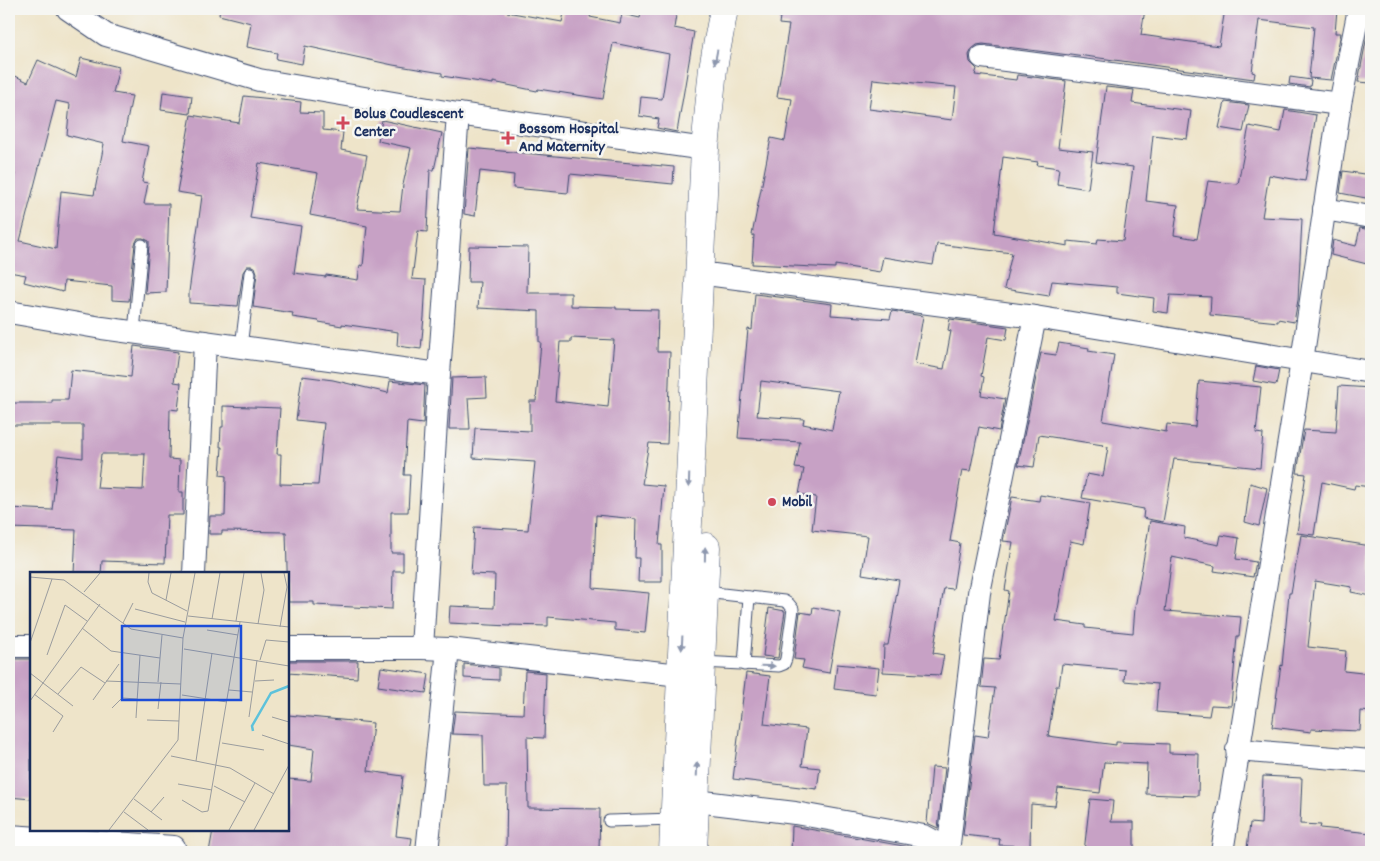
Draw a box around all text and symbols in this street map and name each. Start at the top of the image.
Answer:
one-way arrow [711,49,719,65]
place label: Bolus Coudlescent Center [354,103,464,144]
marker: Bolus Coudlescent Center [336,116,350,130]
place label: Bossom Hospital And Maternity [519,118,619,159]
marker: Bossom Hospital And Maternity [501,131,515,145]
one-way arrow [685,473,693,489]
place label: Mobil [782,491,812,514]
marker: Mobil [766,496,778,508]
one-way arrow [702,546,710,562]
inset map [30,572,289,831]
one-way arrow [677,635,685,651]
one-way arrow [760,662,776,670]
one-way arrow [694,760,702,776]

